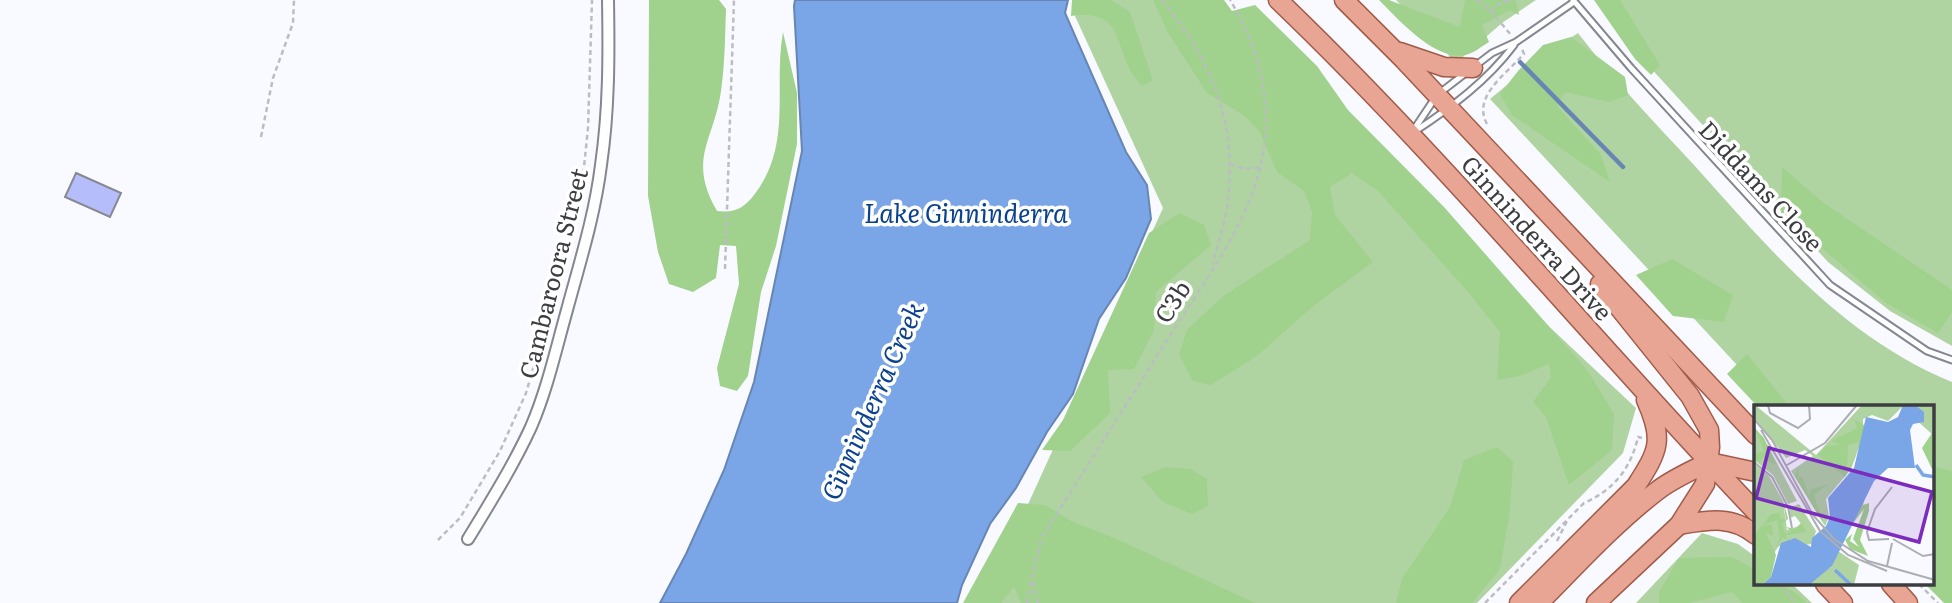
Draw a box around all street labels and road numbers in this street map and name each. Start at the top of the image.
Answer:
street label: Diddams Close [1692,112,1832,258]
street label: Ginninderra Drive [1454,147,1622,327]
street label: Cambaroora Street [509,164,595,382]
street label: C3b [1144,273,1198,329]

